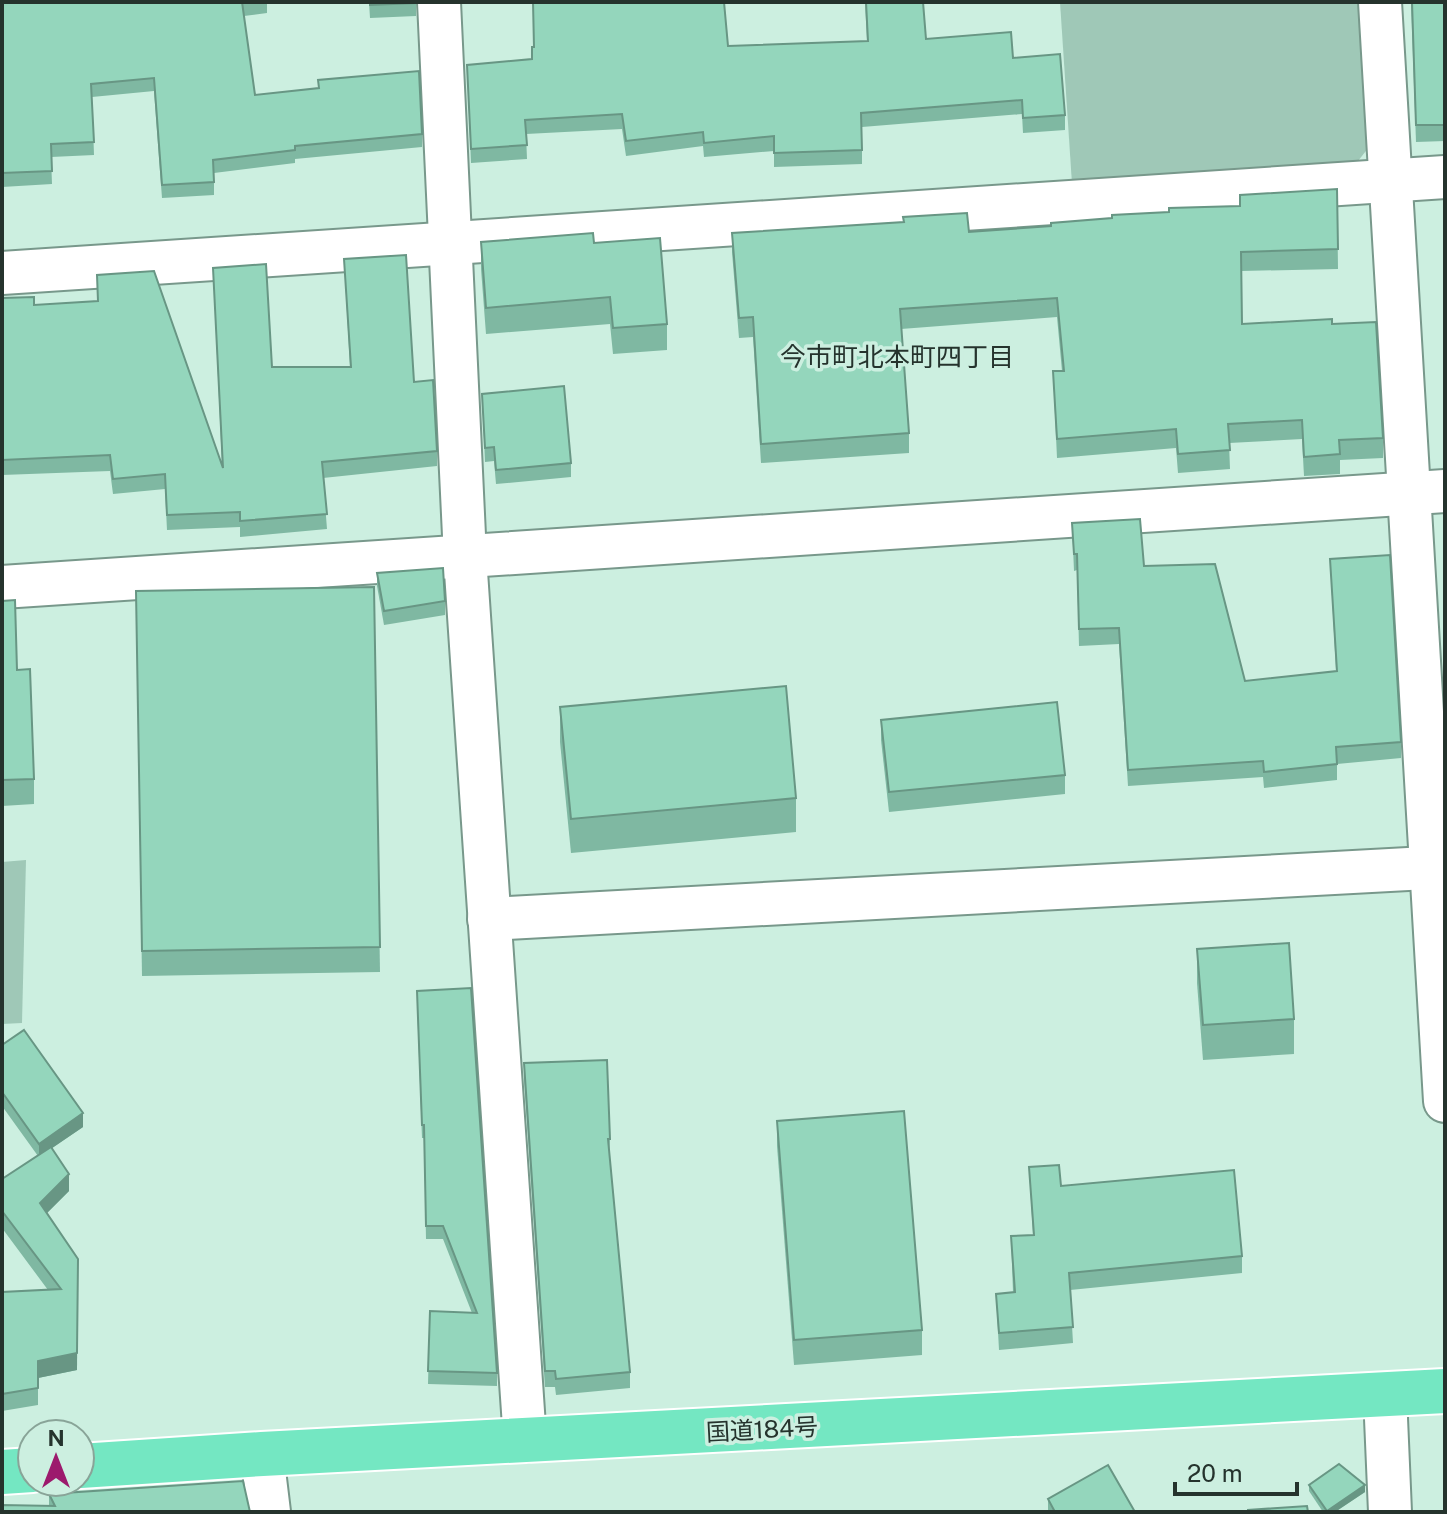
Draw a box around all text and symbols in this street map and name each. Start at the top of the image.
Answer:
district label: 今市町北本町四丁目 [780,341,1014,372]
street label: 国道184号 [705,1412,819,1446]
north arrow [16,1418,96,1498]
text: N [47,1425,65,1451]
scale bar [1175,1446,1297,1496]
text: 20 m [1187,1459,1243,1487]

